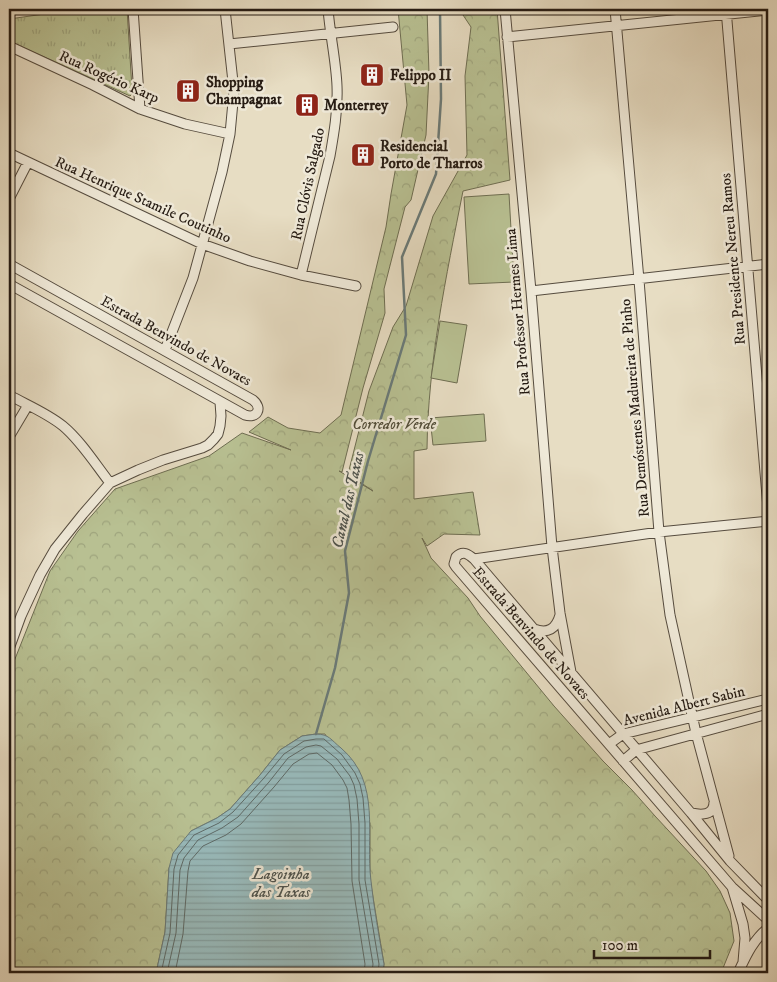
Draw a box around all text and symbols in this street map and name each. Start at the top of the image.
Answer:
street label: Rua Rogério Karp [56,46,162,108]
building icon: Felippo II [359,62,385,88]
place label: Felippo II [390,66,451,85]
place label: Shopping Champagnat [206,73,282,109]
building icon: Shopping Champagnat [175,78,201,104]
building icon: Monterrey [294,92,320,118]
place label: Monterrey [324,96,389,115]
street label: Rua Clóvis Salgado [287,126,329,242]
place label: Residencial Porto de Tharros [380,137,483,173]
building icon: Residencial Porto de Tharros [350,142,376,168]
street label: Rua Henrique Stamile Coutinho [52,152,234,248]
street label: Rua Presidente Nereu Ramos [716,172,750,346]
street label: Rua Professor Hermes Lima [501,227,535,396]
street label: Estrada Benvindo de Novaes [97,292,255,390]
street label: Rua Demóstenes Madureira de Pinho [616,298,654,518]
park label: Corredor Verde [352,415,437,434]
water label: Canal das Taxas [327,449,369,550]
street label: Estrada Benvindo de Novaes [468,563,594,703]
street label: Avenida Albert Sabin [621,682,747,730]
water label: Lagoinha das Taxas [251,864,311,902]
scale bar [594,927,711,959]
text: 100 m [602,936,638,955]

